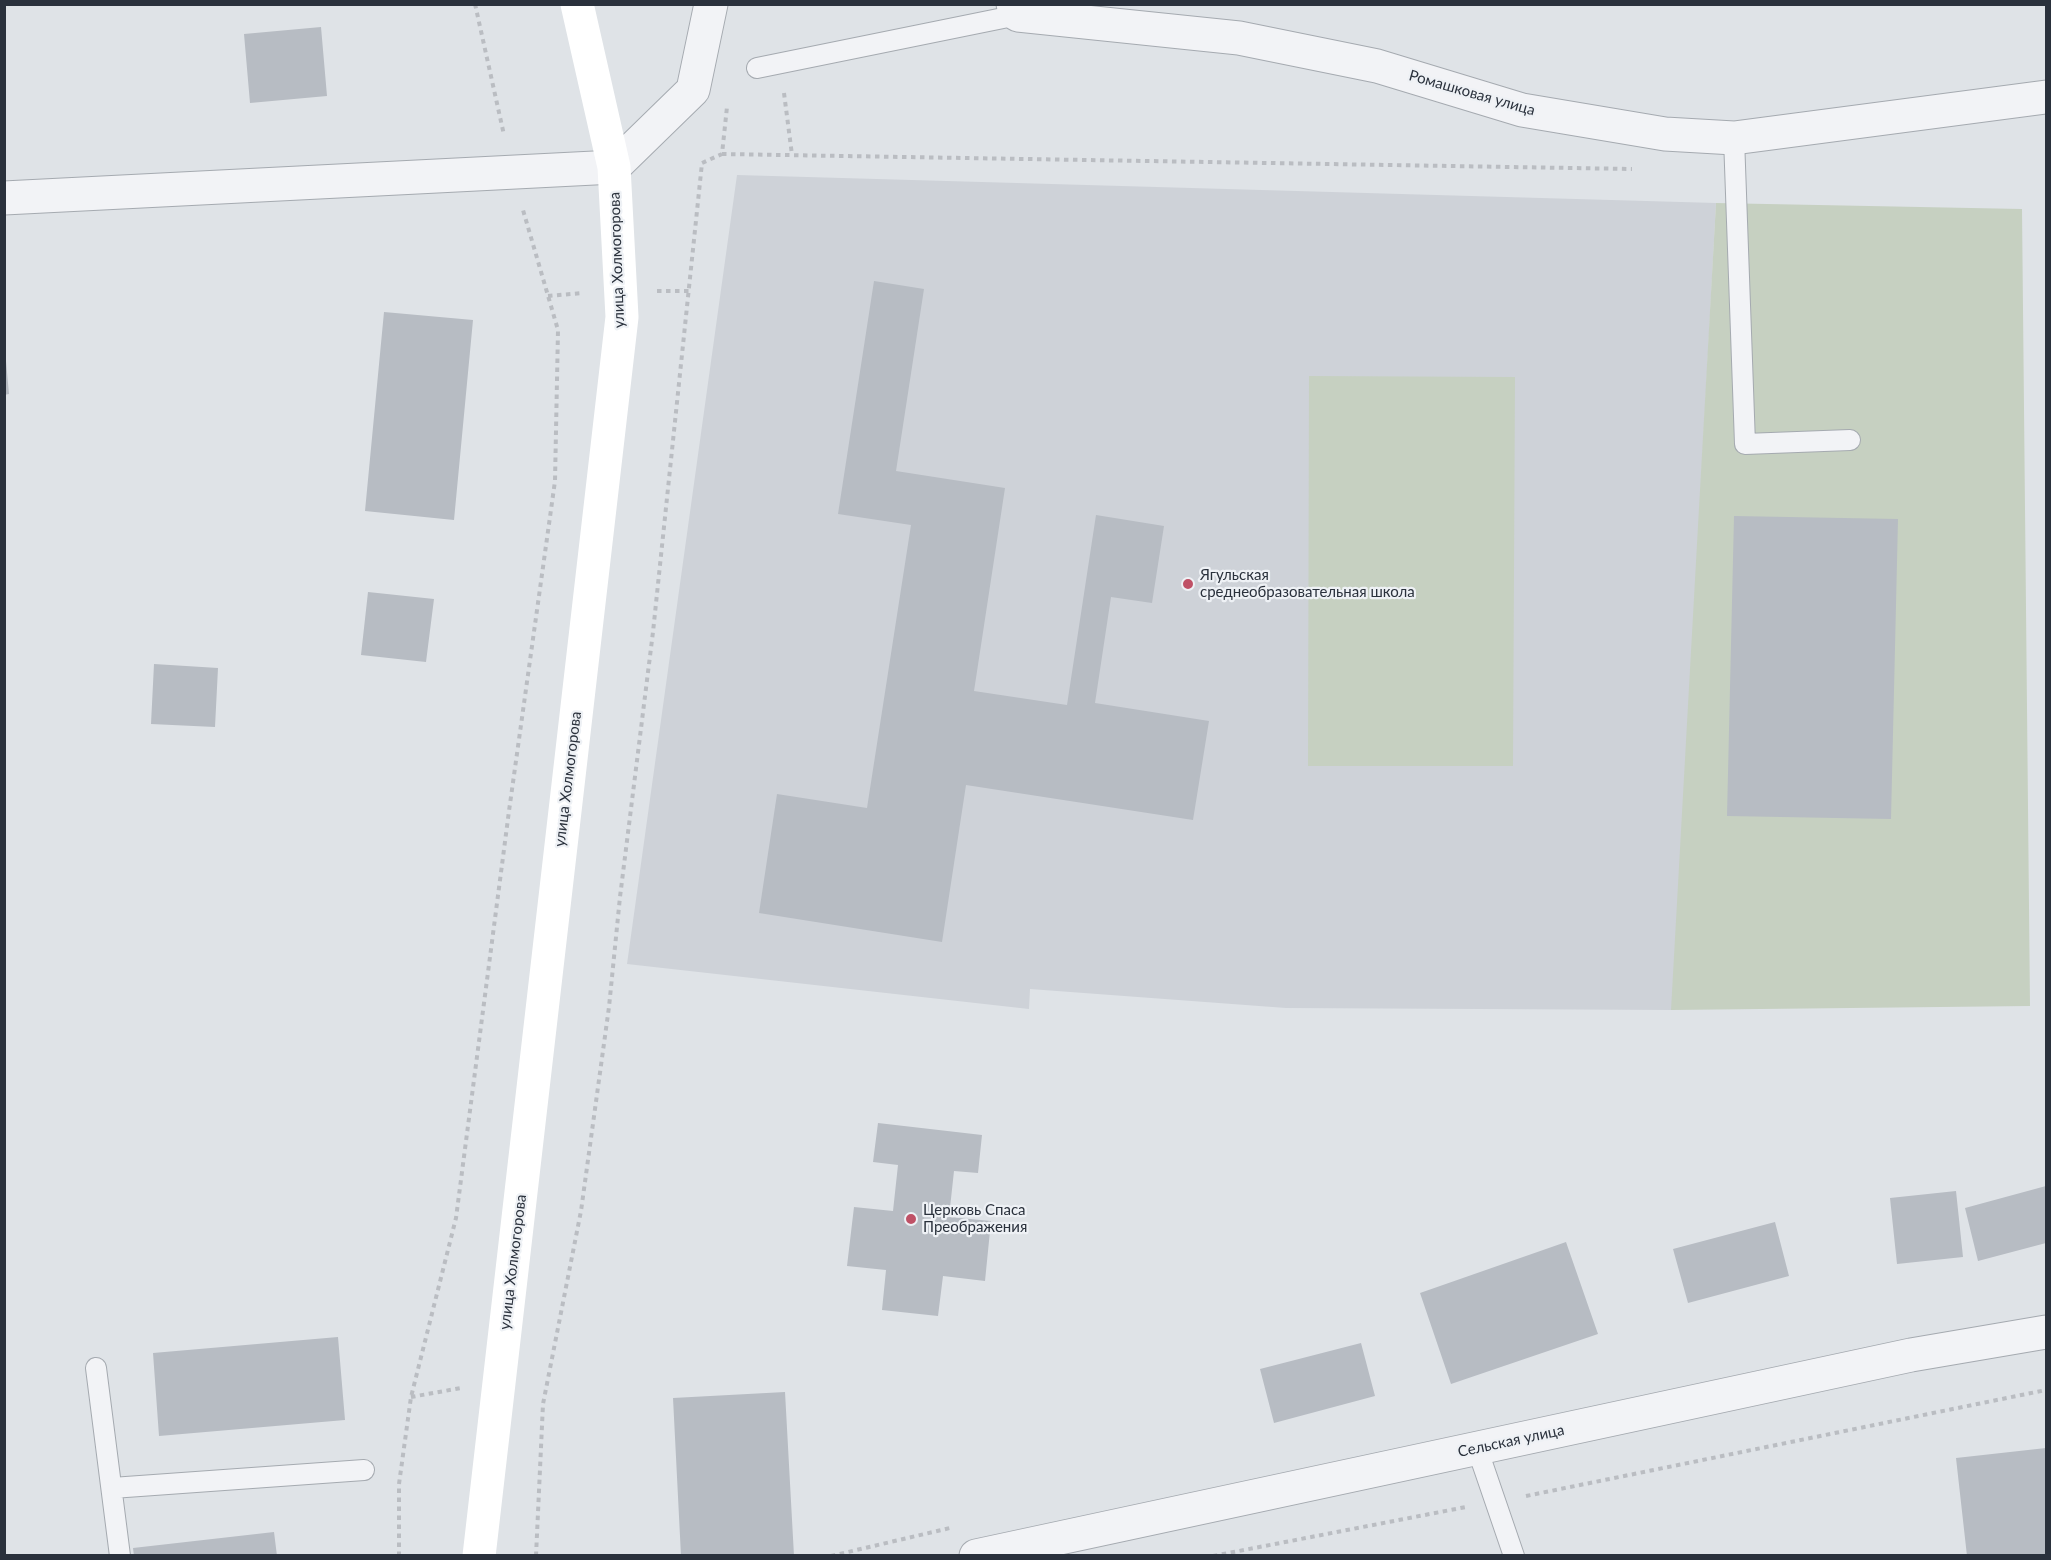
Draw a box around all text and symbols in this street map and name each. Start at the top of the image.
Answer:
street label: Ромашковая улица [1407,66,1537,120]
street label: улица Холмогорова [606,192,628,328]
place label: Ягульская среднеобразовательная школа [1200,566,1415,601]
marker: Ягульская среднеобразовательная школа [1181,577,1195,591]
street label: улица Холмогорова [551,710,585,848]
street label: улица Холмогорова [496,1193,530,1331]
place label: Церковь Спаса Преображения [923,1201,1027,1236]
marker: Церковь Спаса Преображения [904,1212,918,1226]
street label: Сельская улица [1456,1421,1566,1461]

